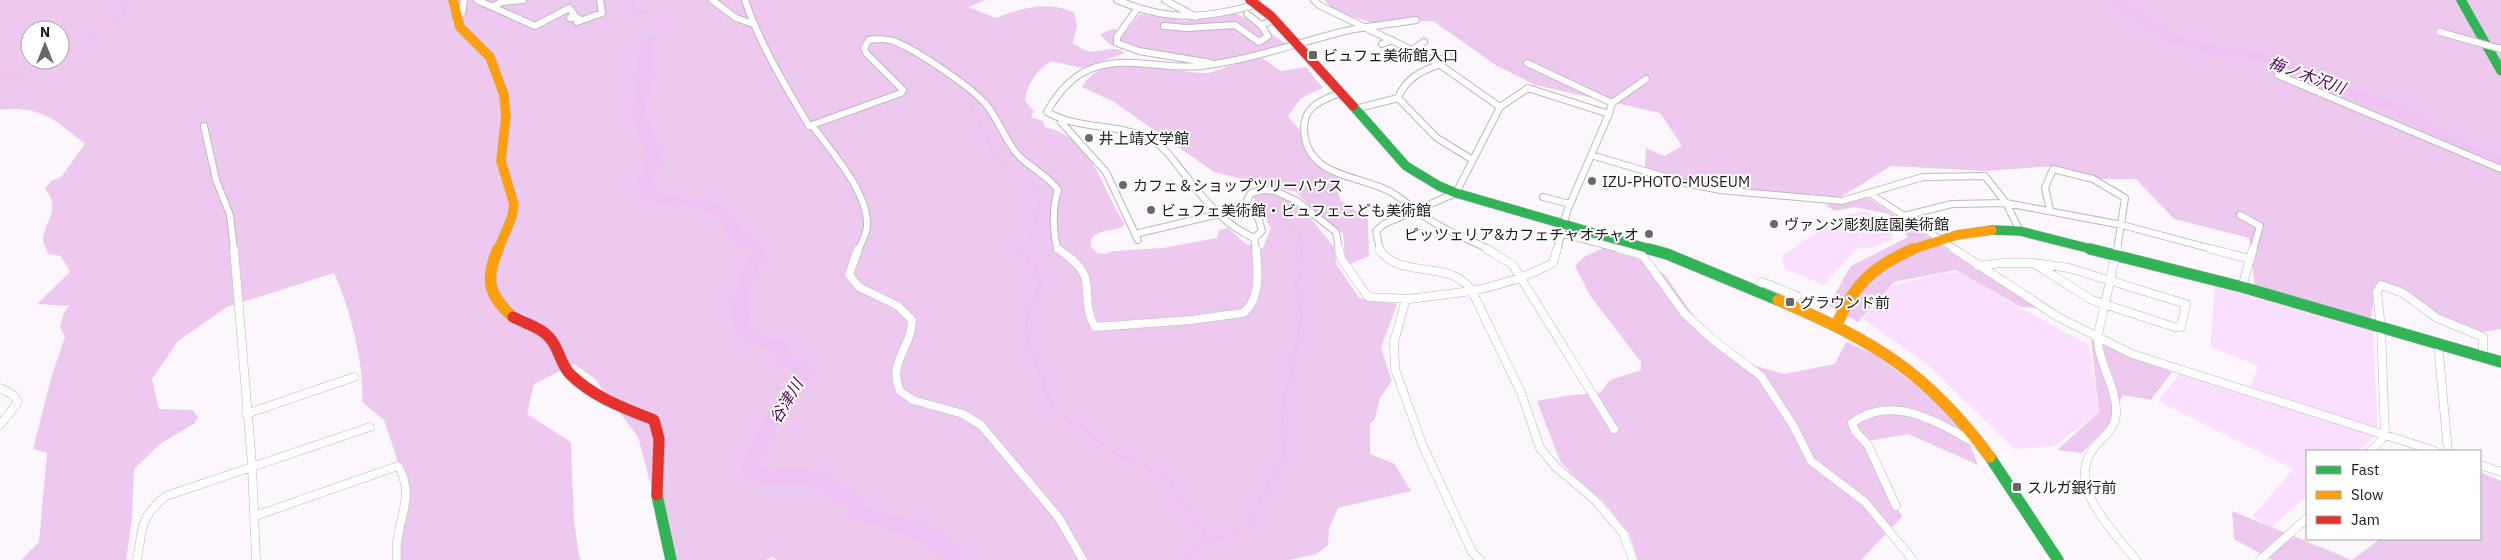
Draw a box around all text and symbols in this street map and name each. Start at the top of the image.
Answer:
north arrow [20,20,70,70]
text: N [40,23,50,41]
place label: ビュフェ美術館入口 [1323,46,1458,65]
marker: ビュフェ美術館入口 [1307,49,1319,61]
water label: 梅ノ木沢川 [2266,52,2350,99]
place label: 井上靖文学館 [1099,129,1189,148]
marker: 井上靖文学館 [1083,132,1095,144]
place label: IZU-PHOTO-MUSEUM [1602,172,1750,191]
marker: IZU-PHOTO-MUSEUM [1586,175,1598,187]
place label: カフェ＆ショップツリーハウス [1133,176,1343,195]
marker: カフェ＆ショップツリーハウス [1117,179,1129,191]
place label: ビュフェ美術館・ビュフェこども美術館 [1161,201,1431,220]
marker: ビュフェ美術館・ビュフェこども美術館 [1145,204,1157,216]
place label: ヴァンジ彫刻庭園美術館 [1784,215,1949,234]
marker: ヴァンジ彫刻庭園美術館 [1768,218,1780,230]
place label: ピッツェリア&カフェチャオチャオ [1404,225,1639,244]
marker: ピッツェリア&カフェチャオチャオ [1643,228,1655,240]
place label: グラウンド前 [1800,293,1890,312]
marker: グラウンド前 [1784,296,1796,308]
water label: 谷津川 [765,374,808,427]
legend [2306,450,2481,540]
text: Fast [2351,460,2379,479]
place label: スルガ銀行前 [2027,478,2117,497]
marker: スルガ銀行前 [2011,481,2023,493]
text: Slow [2351,485,2384,504]
text: Jam [2351,510,2380,529]

